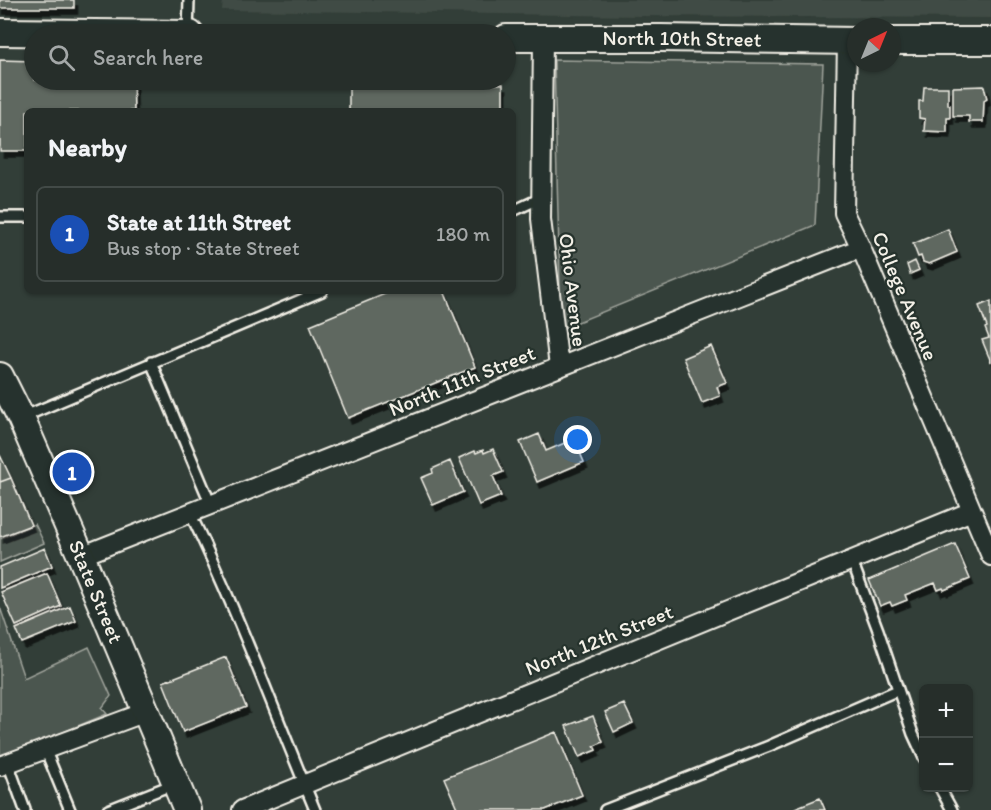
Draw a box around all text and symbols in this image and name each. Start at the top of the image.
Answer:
north arrow [847,18,901,72]
search box [24,24,516,90]
street label: North 10th Street [602,25,762,52]
icon: search [45,41,78,74]
text: Search here [93,44,203,71]
text: Nearby [48,131,127,163]
text: State at 11th Street [107,209,291,236]
text: 1 [65,222,74,246]
text: 180 m [436,222,490,246]
street label: College Avenue [867,228,944,364]
street label: Ohio Avenue [554,232,593,348]
text: Bus stop · State Street [107,236,299,260]
street label: North 11th Street [385,340,539,421]
your location [563,425,592,454]
pin: 1 [52,450,92,494]
street label: State Street [64,536,129,647]
street label: North 12th Street [521,598,676,681]
map controls [919,684,973,792]
button: + [919,684,973,738]
button: − [919,738,973,792]

